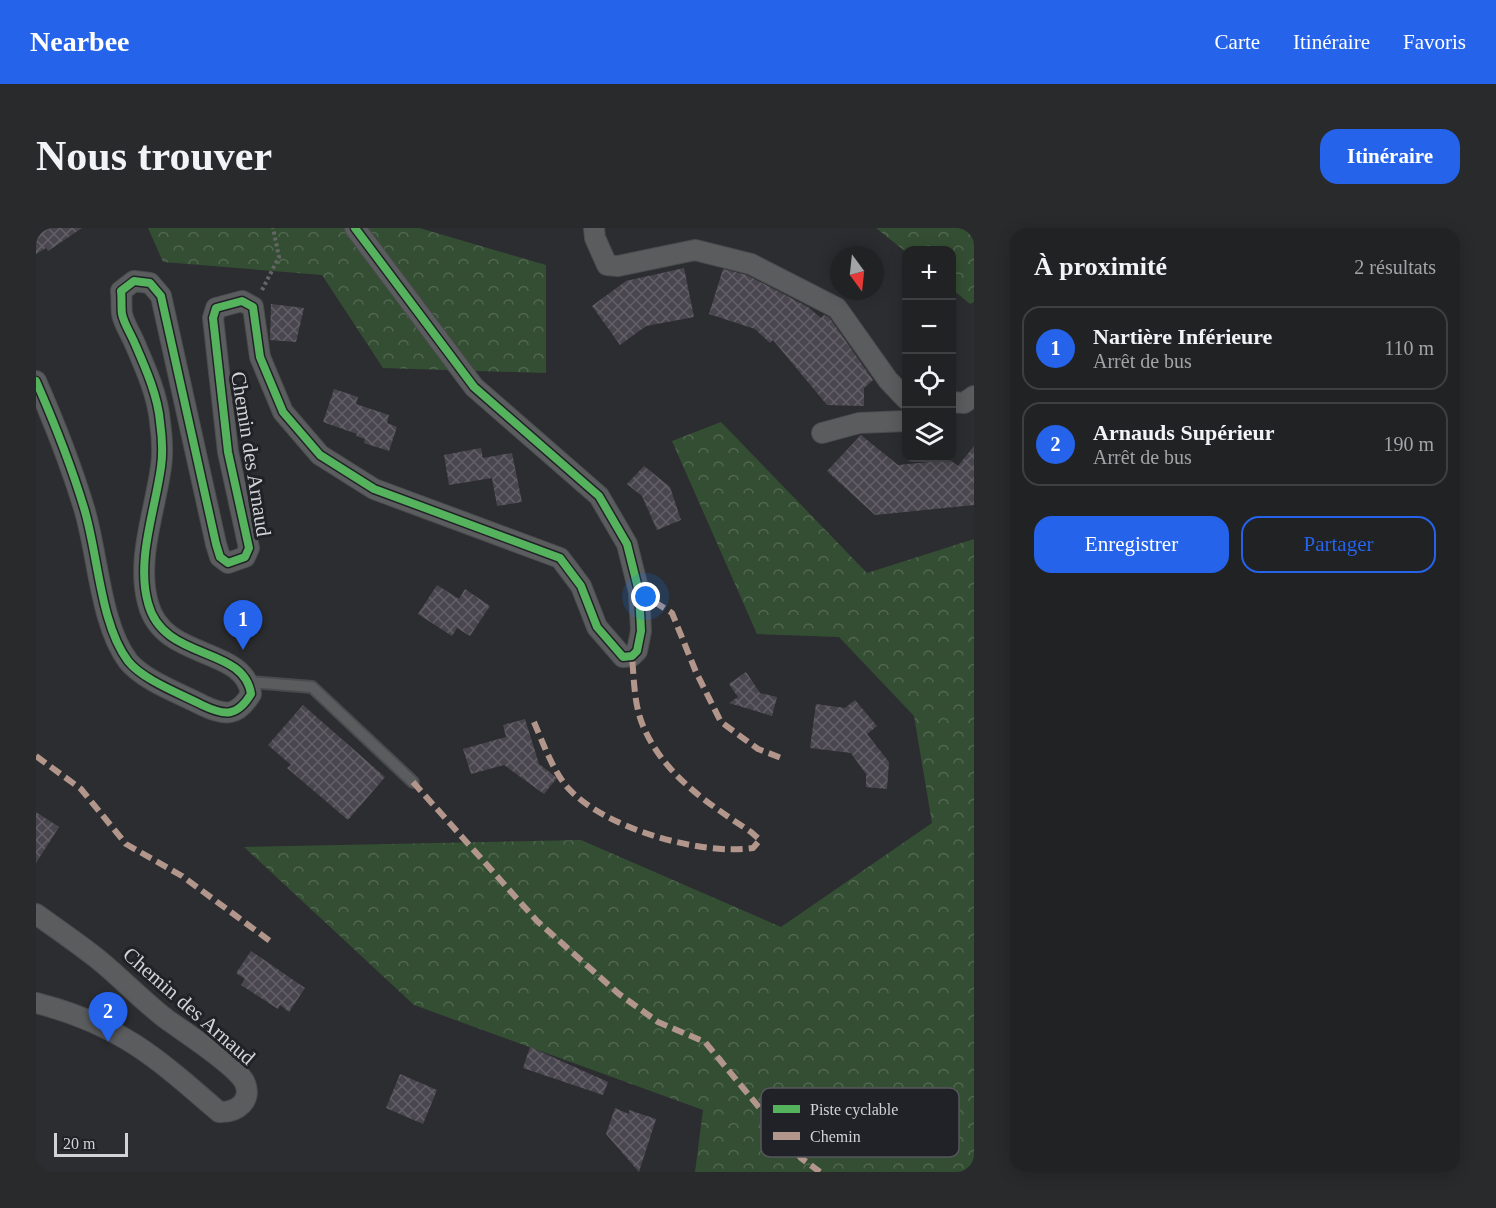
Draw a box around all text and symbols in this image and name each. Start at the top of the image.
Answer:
text: Nearbee [30,26,130,57]
text: Carte [1215,30,1260,54]
text: Itinéraire [1293,30,1370,54]
text: Favoris [1403,30,1466,54]
button: Itinéraire [1320,129,1460,184]
text: Nous trouver [36,133,272,179]
north arrow [830,246,884,300]
map controls [902,246,956,462]
button: + [902,246,956,300]
text: À proximité [1034,252,1167,281]
text: 2 résultats [1354,256,1436,278]
button: − [902,300,956,354]
text: Nartière Inférieure [1093,324,1272,349]
text: 1 [1051,337,1061,359]
text: 110 m [1384,337,1434,359]
text: Arrêt de bus [1093,350,1192,372]
button: locate [902,354,956,408]
street label: Chemin des Arnaud [226,370,276,539]
button: layers [902,408,956,462]
text: Arnauds Supérieur [1093,420,1275,445]
text: 2 [1051,433,1061,455]
text: 190 m [1383,433,1434,455]
text: Arrêt de bus [1093,446,1192,468]
button: Enregistrer [1034,516,1229,573]
button: Partager [1241,516,1436,573]
your location [631,582,660,611]
pin: 1 [224,600,262,650]
street label: Chemin des Arnaud [118,942,260,1070]
pin: 2 [88,992,128,1042]
legend [761,1088,959,1157]
text: Piste cyclable [810,1101,898,1119]
text: Chemin [810,1128,861,1145]
scale bar [54,1130,128,1158]
text: 20 m [63,1135,95,1152]

